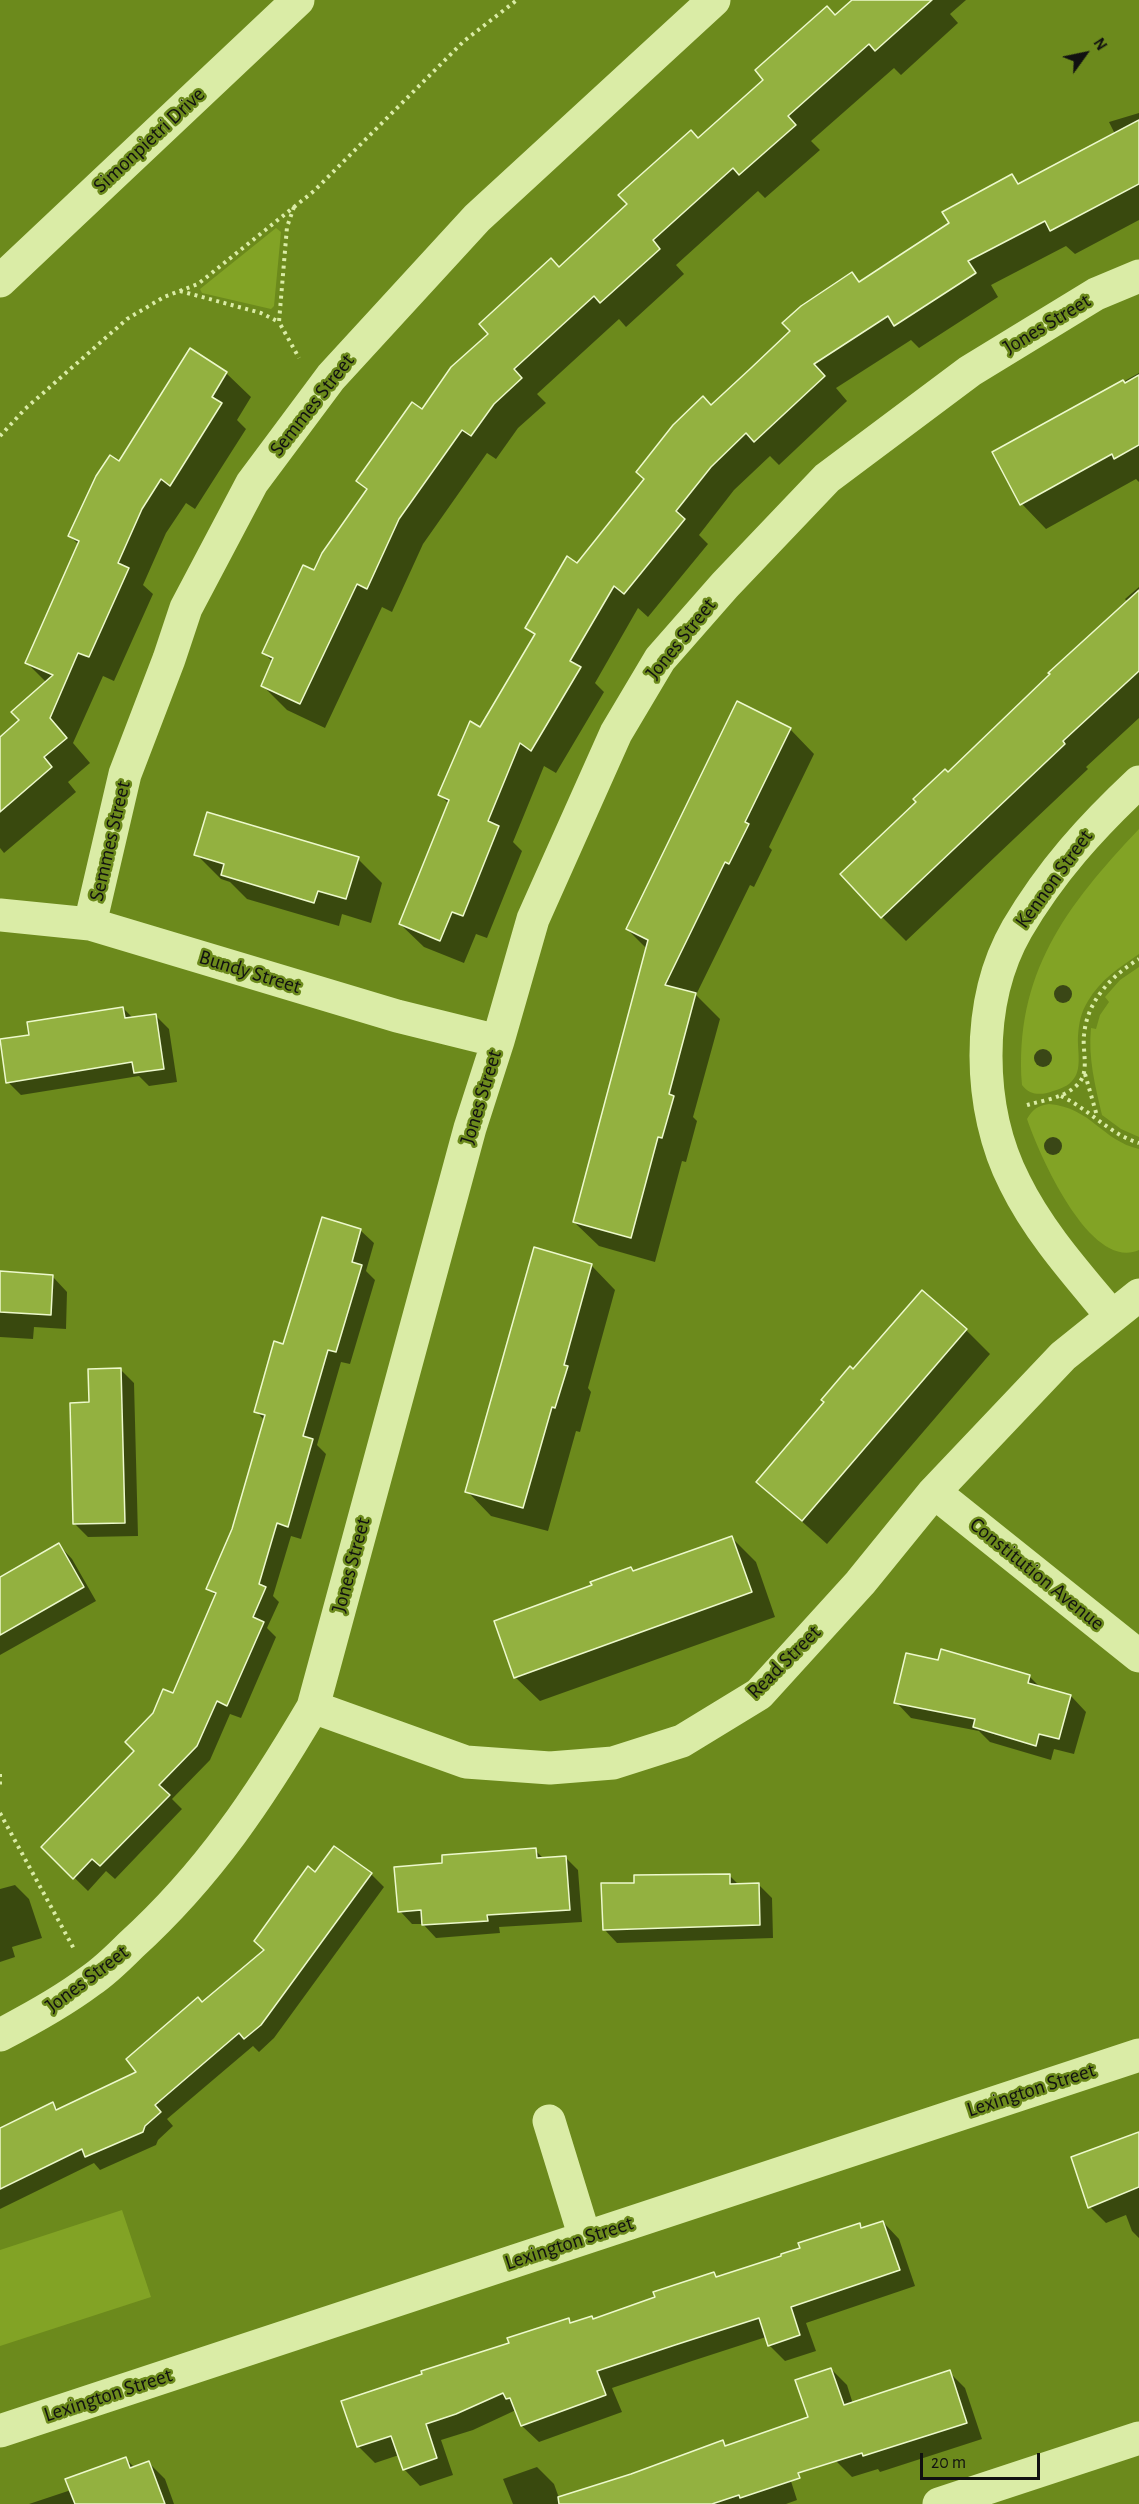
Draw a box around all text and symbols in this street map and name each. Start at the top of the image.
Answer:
north arrow [1055,24,1115,84]
text: N [1090,35,1110,53]
street label: Simonpietri Drive [88,82,210,198]
street label: Jones Street [999,288,1095,360]
street label: Semmes Street [264,349,360,461]
street label: Jones Street [641,593,721,685]
street label: Semmes Street [84,778,136,904]
street label: Kennon Street [1010,825,1098,933]
street label: Bundy Street [196,945,304,999]
street label: Jones Street [455,1047,507,1147]
street label: Constitution Avenue [965,1512,1109,1636]
street label: Jones Street [326,1515,376,1615]
street label: Read Street [742,1620,826,1704]
street label: Jones Street [41,1940,133,2018]
street label: Lexington Street [964,2057,1098,2123]
street label: Lexington Street [502,2210,636,2276]
street label: Lexington Street [41,2362,175,2428]
scale bar [923,2441,1043,2479]
text: 20 m [931,2454,966,2472]

